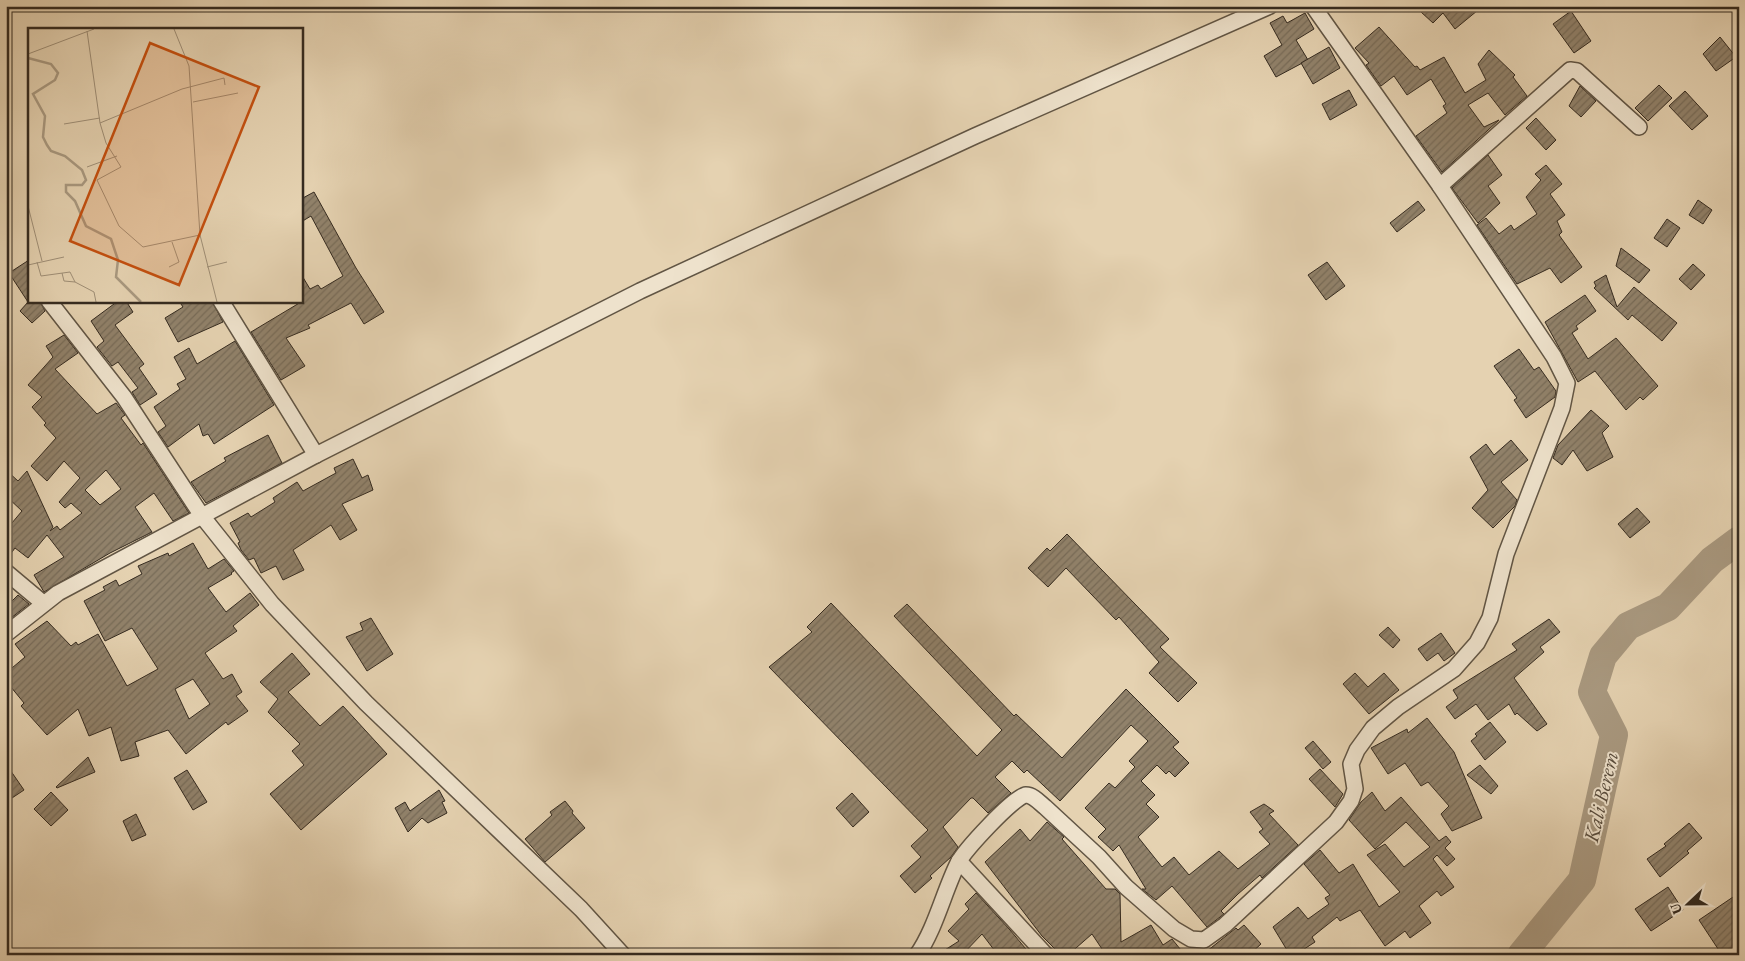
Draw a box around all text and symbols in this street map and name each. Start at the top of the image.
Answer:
inset map [28,28,302,302]
water label: Kali Berem [1577,749,1624,846]
north arrow [1662,878,1712,928]
text: U [1665,900,1686,917]

